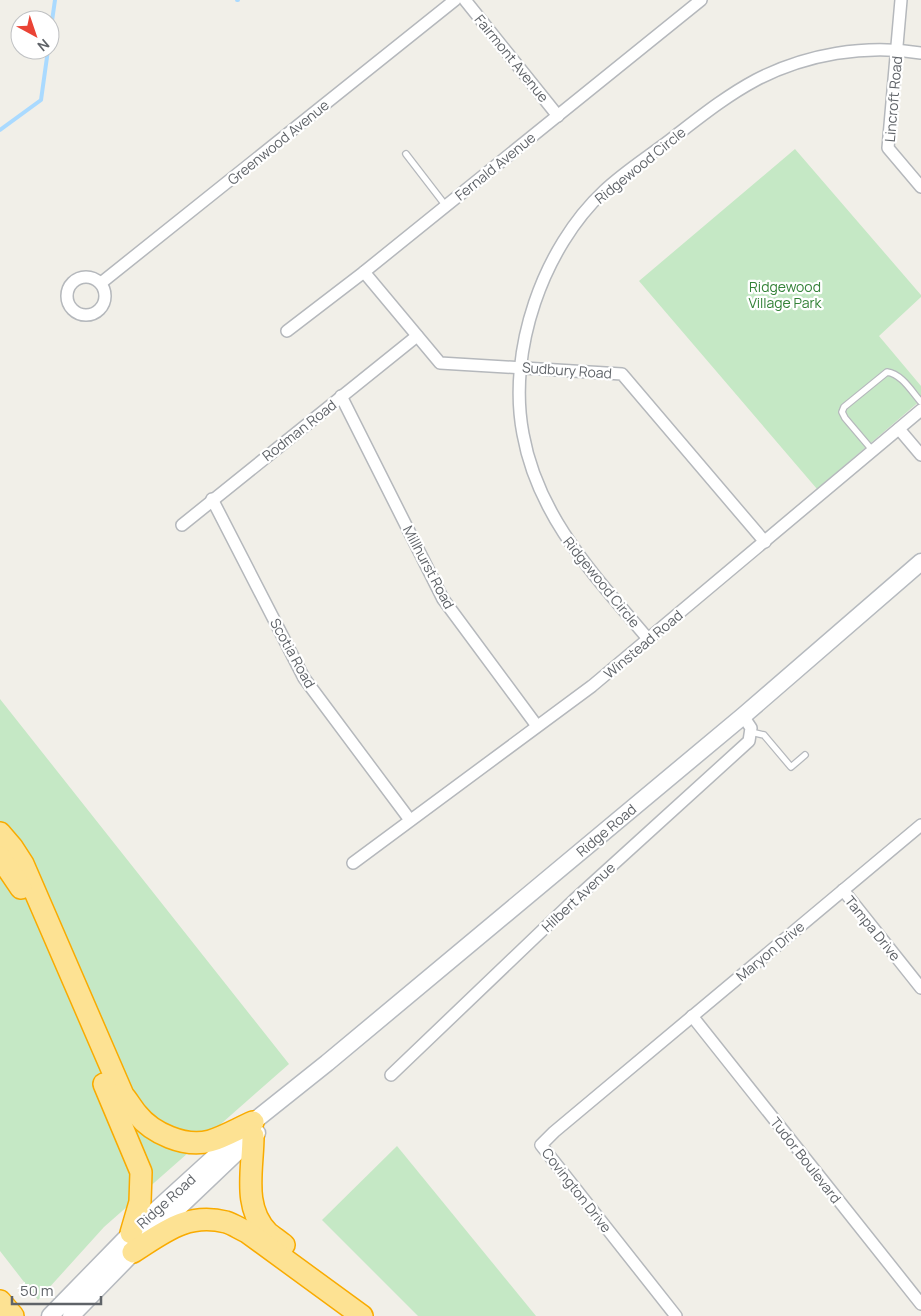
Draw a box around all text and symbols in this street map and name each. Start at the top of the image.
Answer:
north arrow [10,10,60,60]
street label: Fairmont Avenue [471,10,553,106]
text: N [34,35,54,56]
street label: Lincroft Road [880,55,906,143]
street label: Greenwood Avenue [223,95,333,189]
street label: Ridgewood Circle [591,122,689,208]
street label: Fernald Avenue [451,128,539,204]
park label: Ridgewood Village Park [749,277,823,312]
street label: Sudbury Road [521,357,613,383]
street label: Rodman Road [258,395,340,465]
street label: Millhurst Road [399,522,459,612]
street label: Ridgewood Circle [559,533,645,631]
street label: Winstead Road [600,605,686,683]
street label: Scotia Road [266,615,320,691]
street label: Ridge Road [572,799,640,861]
street label: Hilbert Avenue [537,858,619,936]
street label: Tampa Drive [841,891,905,965]
street label: Maryon Drive [732,917,808,985]
street label: Tudor Boulevard [766,1113,846,1207]
street label: Covington Drive [538,1144,616,1236]
street label: Ridge Road [133,1170,199,1232]
scale bar [12,1274,101,1306]
text: 50 m [20,1280,54,1301]

